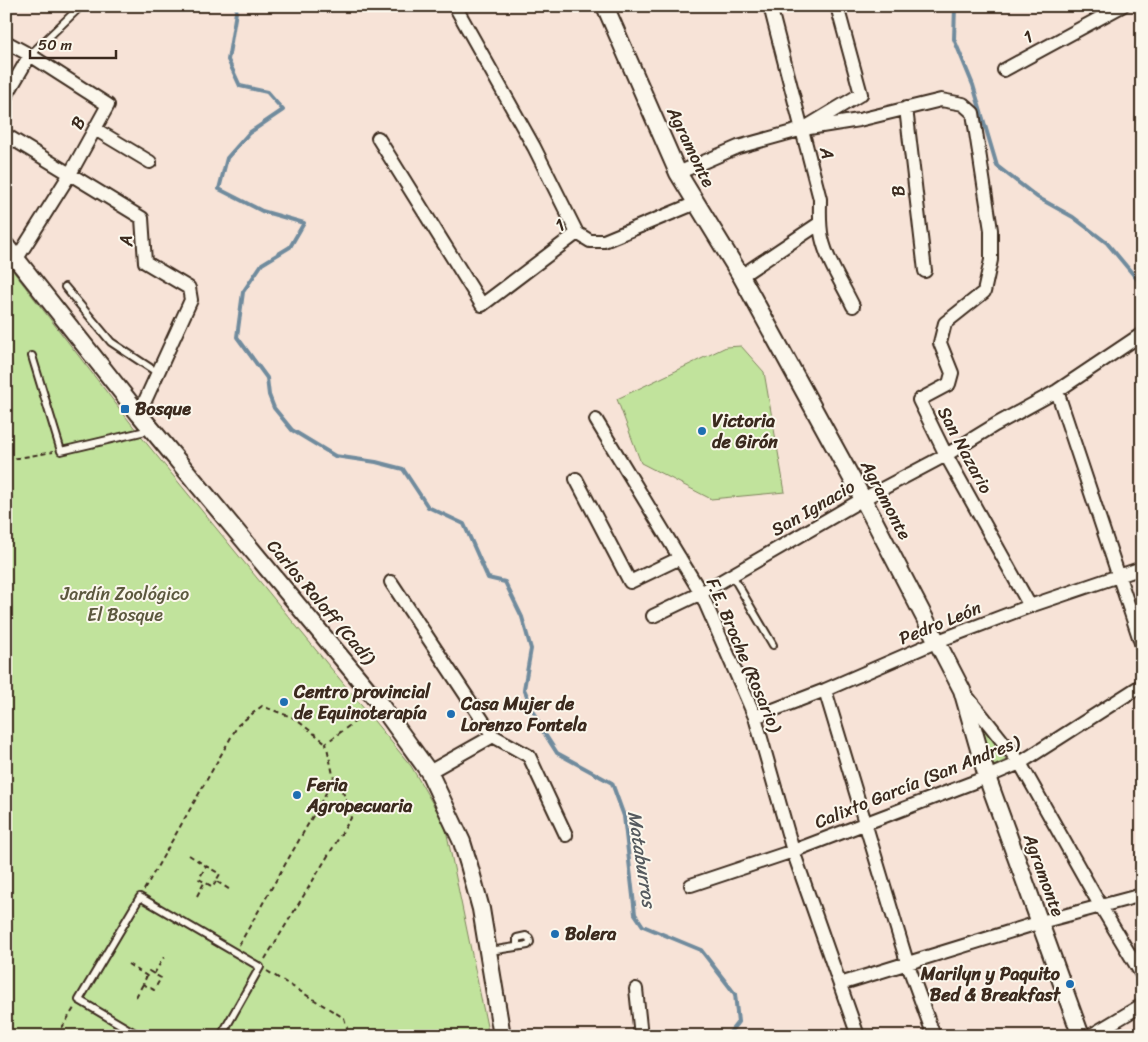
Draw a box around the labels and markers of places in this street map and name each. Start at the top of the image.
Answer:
place label: Bosque [135,393,191,425]
marker: Bosque [119,403,131,415]
place label: Victoria de Girón [712,405,778,458]
marker: Victoria de Girón [696,425,708,437]
place label: Centro provincial de Equinoterapía [293,676,431,729]
place label: Casa Mujer de Lorenzo Fontela [460,688,588,741]
marker: Centro provincial de Equinoterapía [278,696,290,708]
marker: Casa Mujer de Lorenzo Fontela [445,708,457,720]
place label: Feria Agropecuaria [306,769,413,822]
marker: Feria Agropecuaria [291,789,303,801]
place label: Bolera [565,918,617,950]
marker: Bolera [549,928,561,940]
place label: Marilyn y Paquito Bed & Breakfast [920,958,1062,1011]
marker: Marilyn y Paquito Bed & Breakfast [1064,978,1076,990]

